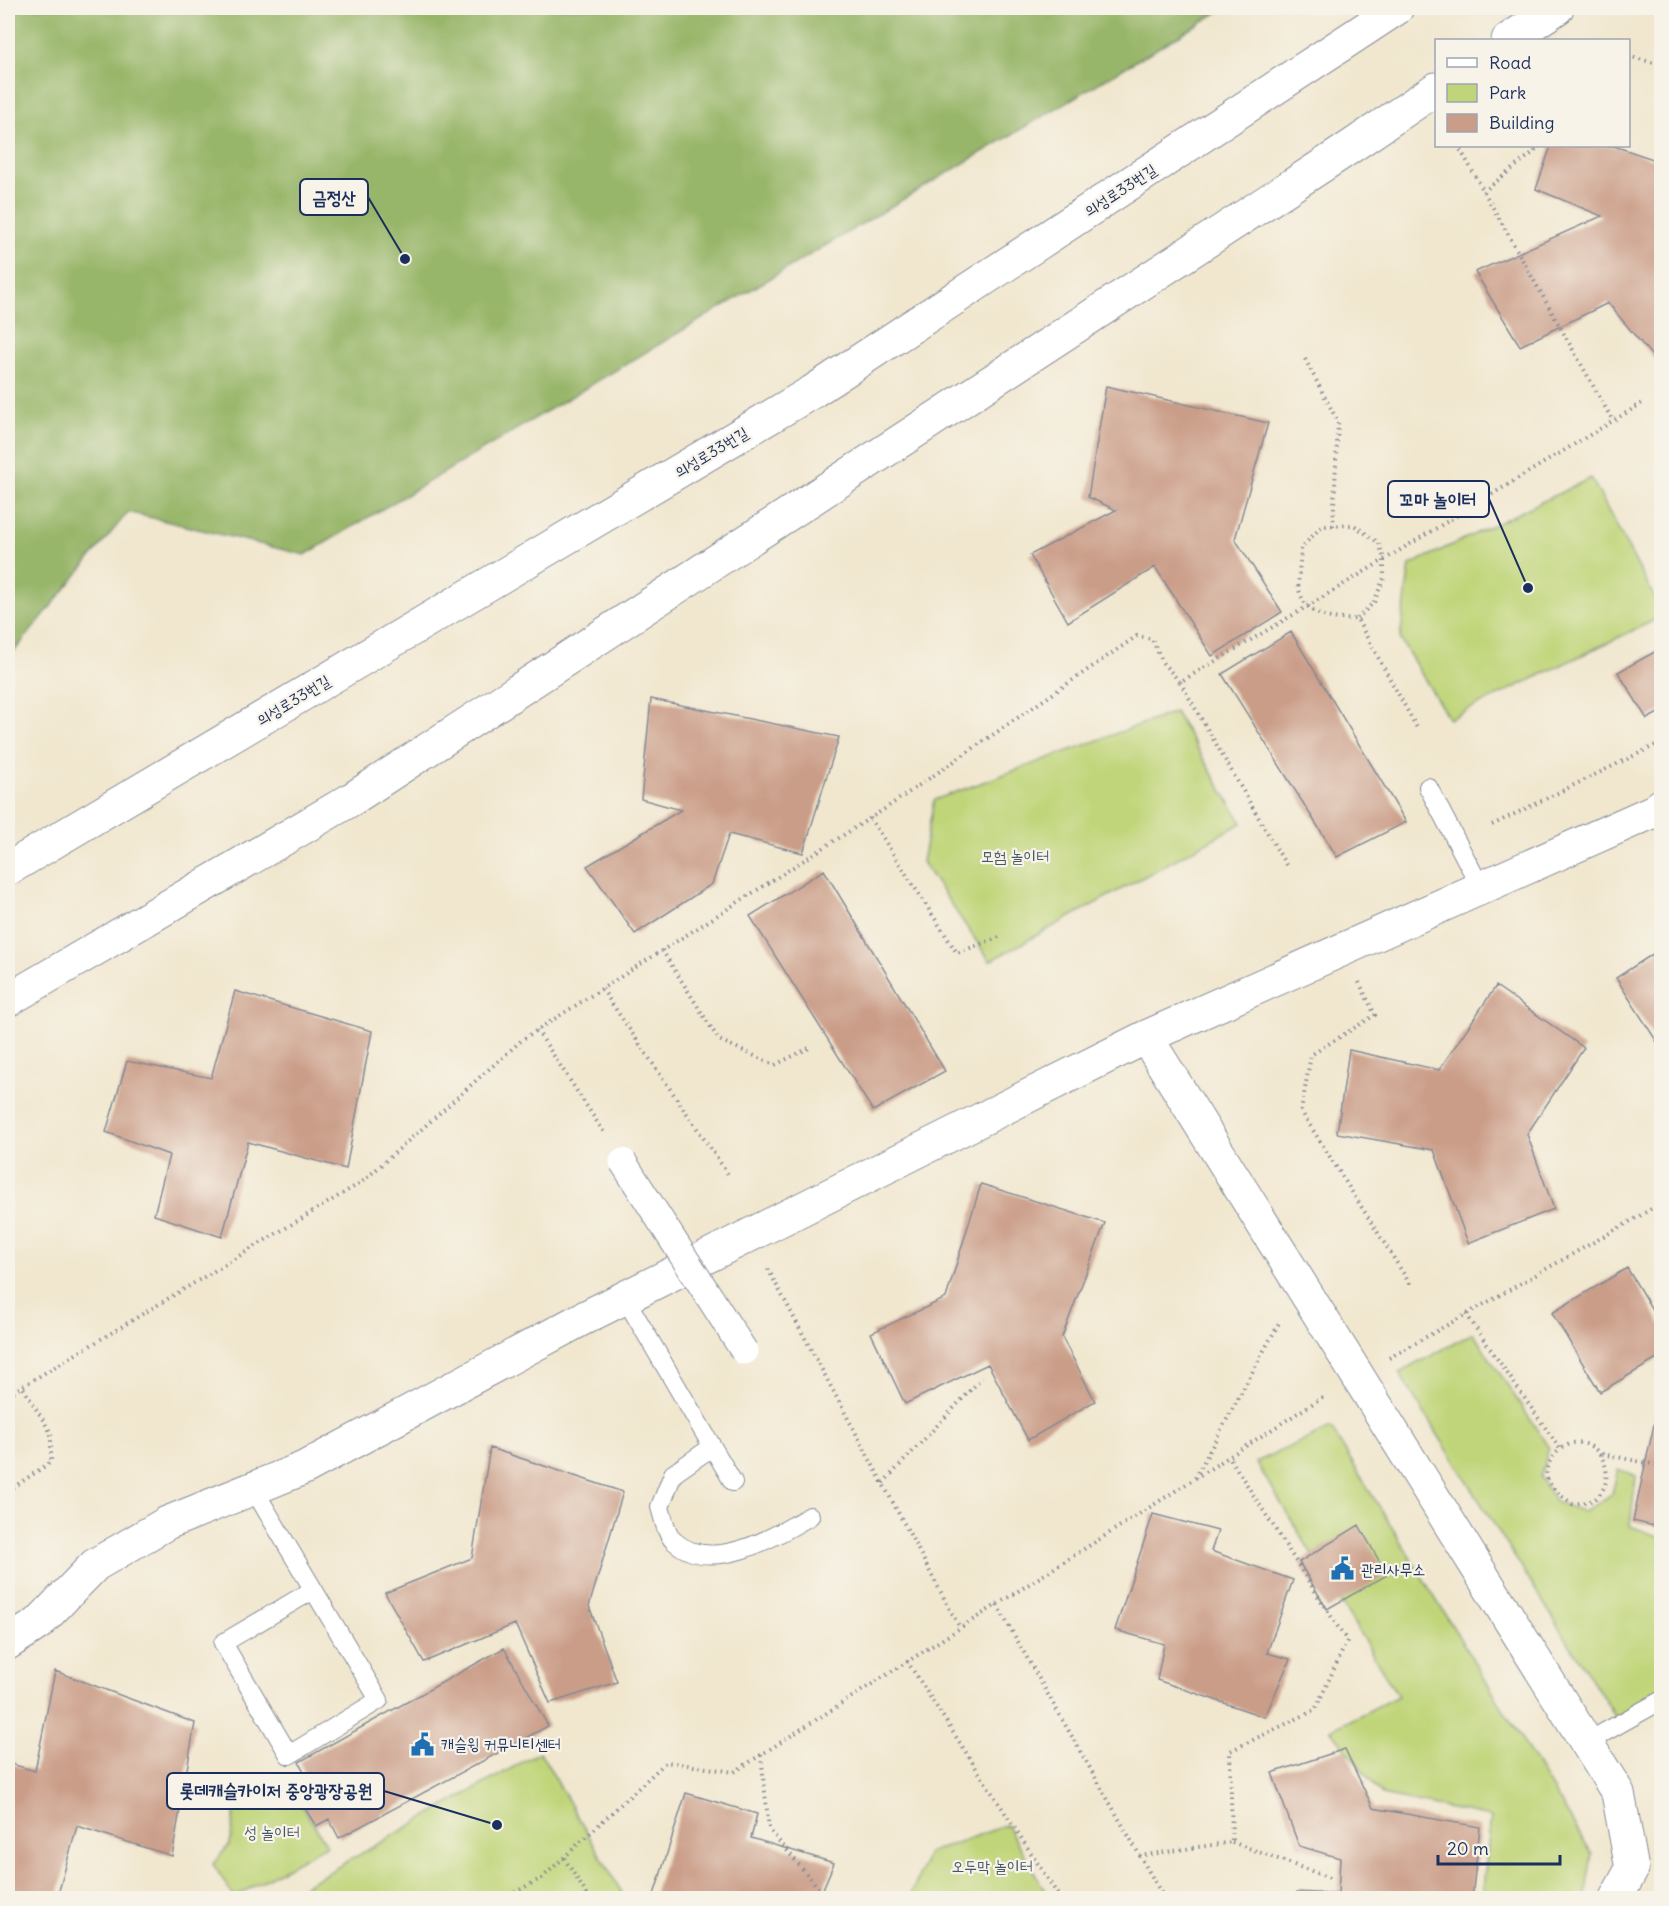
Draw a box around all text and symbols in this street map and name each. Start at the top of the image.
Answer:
legend [1435,39,1630,147]
text: Road [1489,51,1532,74]
text: Park [1489,81,1526,104]
text: Building [1489,111,1554,134]
street label: 의성로33번길 [1080,159,1160,221]
callout: 금정산 [300,179,368,215]
text: 금정산 [312,186,356,209]
street label: 의성로33번길 [670,422,752,482]
callout: 꼬마 놀이터 [1388,481,1489,517]
text: 꼬마 놀이터 [1400,488,1476,511]
street label: 의성로33번길 [252,670,334,730]
park label: 모험 놀이터 [981,846,1049,866]
public building icon: 관리사무소 [1330,1556,1356,1582]
place label: 관리사무소 [1361,1559,1425,1579]
public building icon: 캐슬윙 커뮤니티센터 [410,1731,436,1757]
place label: 캐슬윙 커뮤니티센터 [441,1734,561,1754]
callout: 롯데캐슬카이저 중앙광장공원 [167,1773,384,1809]
text: 롯데캐슬카이저 중앙광장공원 [180,1779,372,1802]
park label: 성 놀이터 [244,1822,300,1842]
scale bar [1438,1828,1560,1866]
text: 20 m [1447,1837,1489,1860]
park label: 오두막 놀이터 [951,1856,1033,1876]

